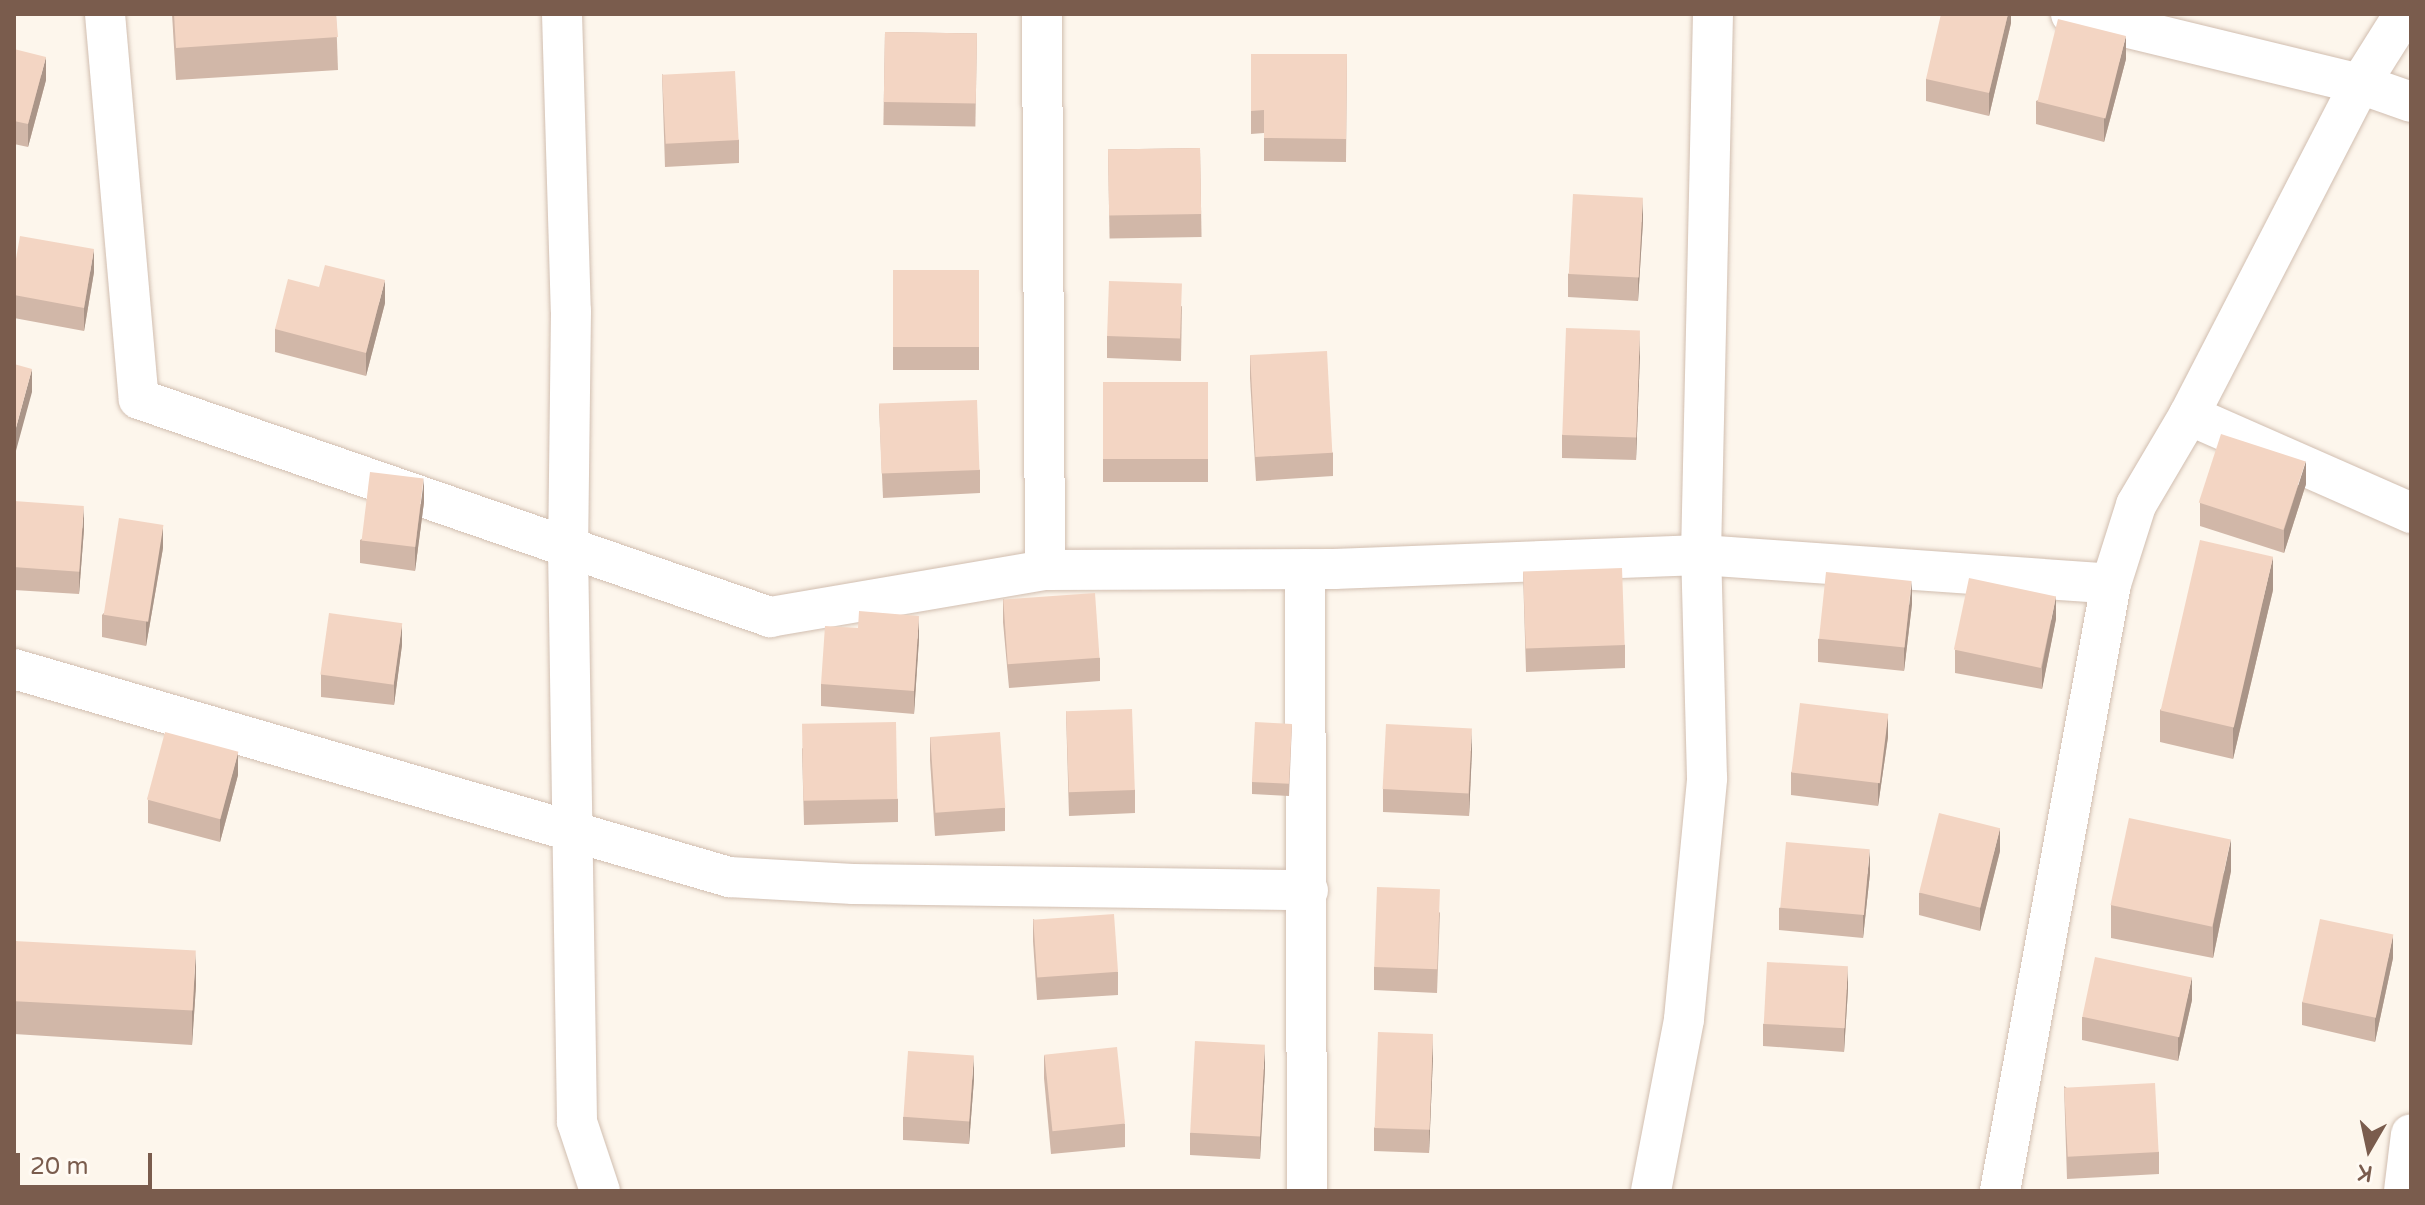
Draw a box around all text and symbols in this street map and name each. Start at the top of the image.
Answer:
north arrow [2329,1109,2409,1189]
scale bar [20,1137,156,1187]
text: 20 m [30,1152,88,1181]
text: K [2356,1159,2375,1187]

